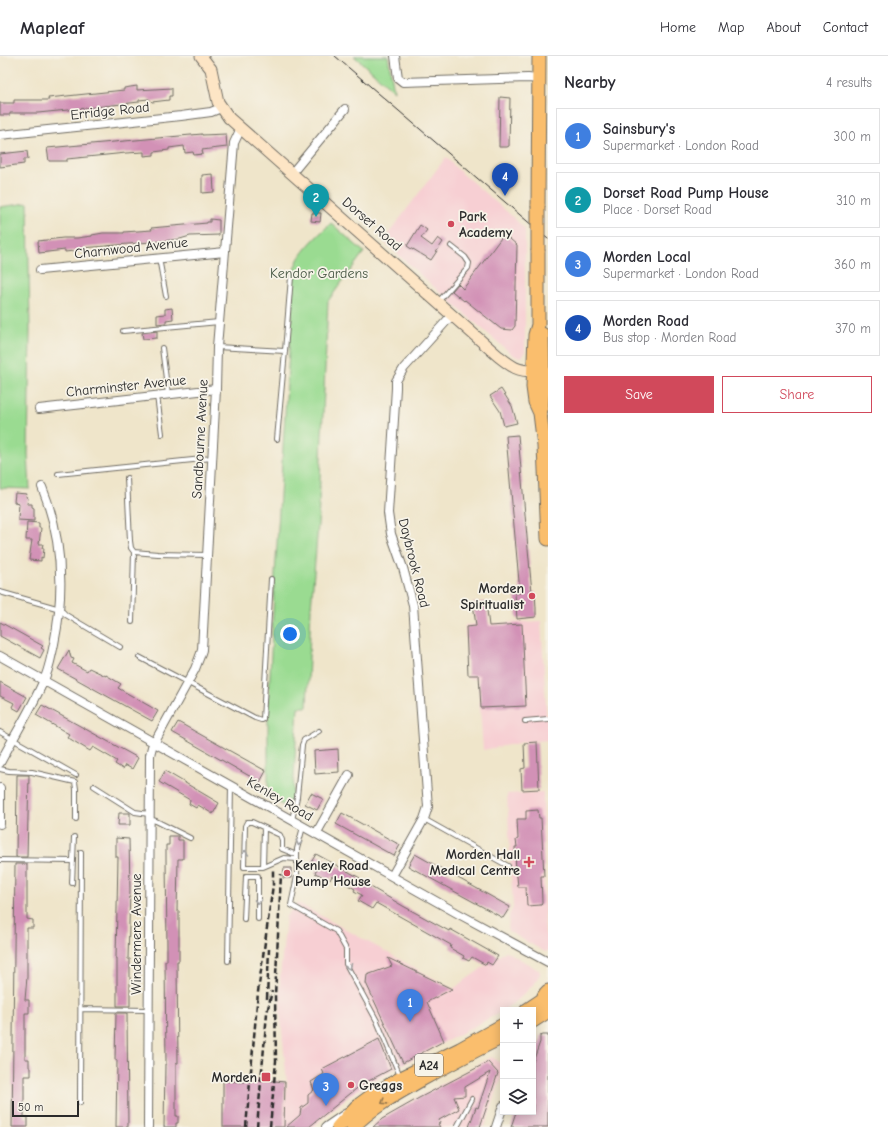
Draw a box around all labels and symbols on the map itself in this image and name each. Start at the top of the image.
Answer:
street label: Erridge Road [70,98,150,124]
pin: 4 [492,163,518,196]
pin: 2 [303,184,329,217]
street label: Dorset Road [339,193,405,255]
place label: Park Academy [459,208,513,241]
marker: Park Academy [446,219,456,229]
street label: Charnwood Avenue [73,234,189,262]
park label: Kendor Gardens [270,265,368,282]
street label: Charminster Avenue [65,371,187,401]
street label: Sandbourne Avenue [188,379,212,499]
street label: Daybrook Road [395,517,433,609]
place label: Morden Spiritualist [460,580,524,613]
marker: Morden Spiritualist [527,591,537,601]
your location [280,624,300,644]
street label: Kenley Road [244,773,316,825]
one-way arrow [295,839,304,846]
place label: Morden Hall Medical Centre [430,846,520,879]
one-way arrow [240,850,249,856]
marker: Morden Hall Medical Centre [523,856,535,868]
place label: Kenley Road Pump House [295,857,371,890]
marker: Kenley Road Pump House [282,868,292,878]
street label: Windermere Avenue [128,873,145,995]
one-way arrow [254,899,262,905]
one-way arrow [344,963,352,970]
pin: 1 [397,989,423,1022]
road number: A24 [415,1054,443,1076]
place label: Morden [211,1069,257,1086]
marker: Morden [260,1071,272,1083]
pin: 3 [313,1073,339,1106]
place label: Greggs [359,1077,402,1094]
marker: Greggs [346,1080,356,1090]
one-way arrow [381,1097,388,1105]
scale bar [12,1099,79,1118]

